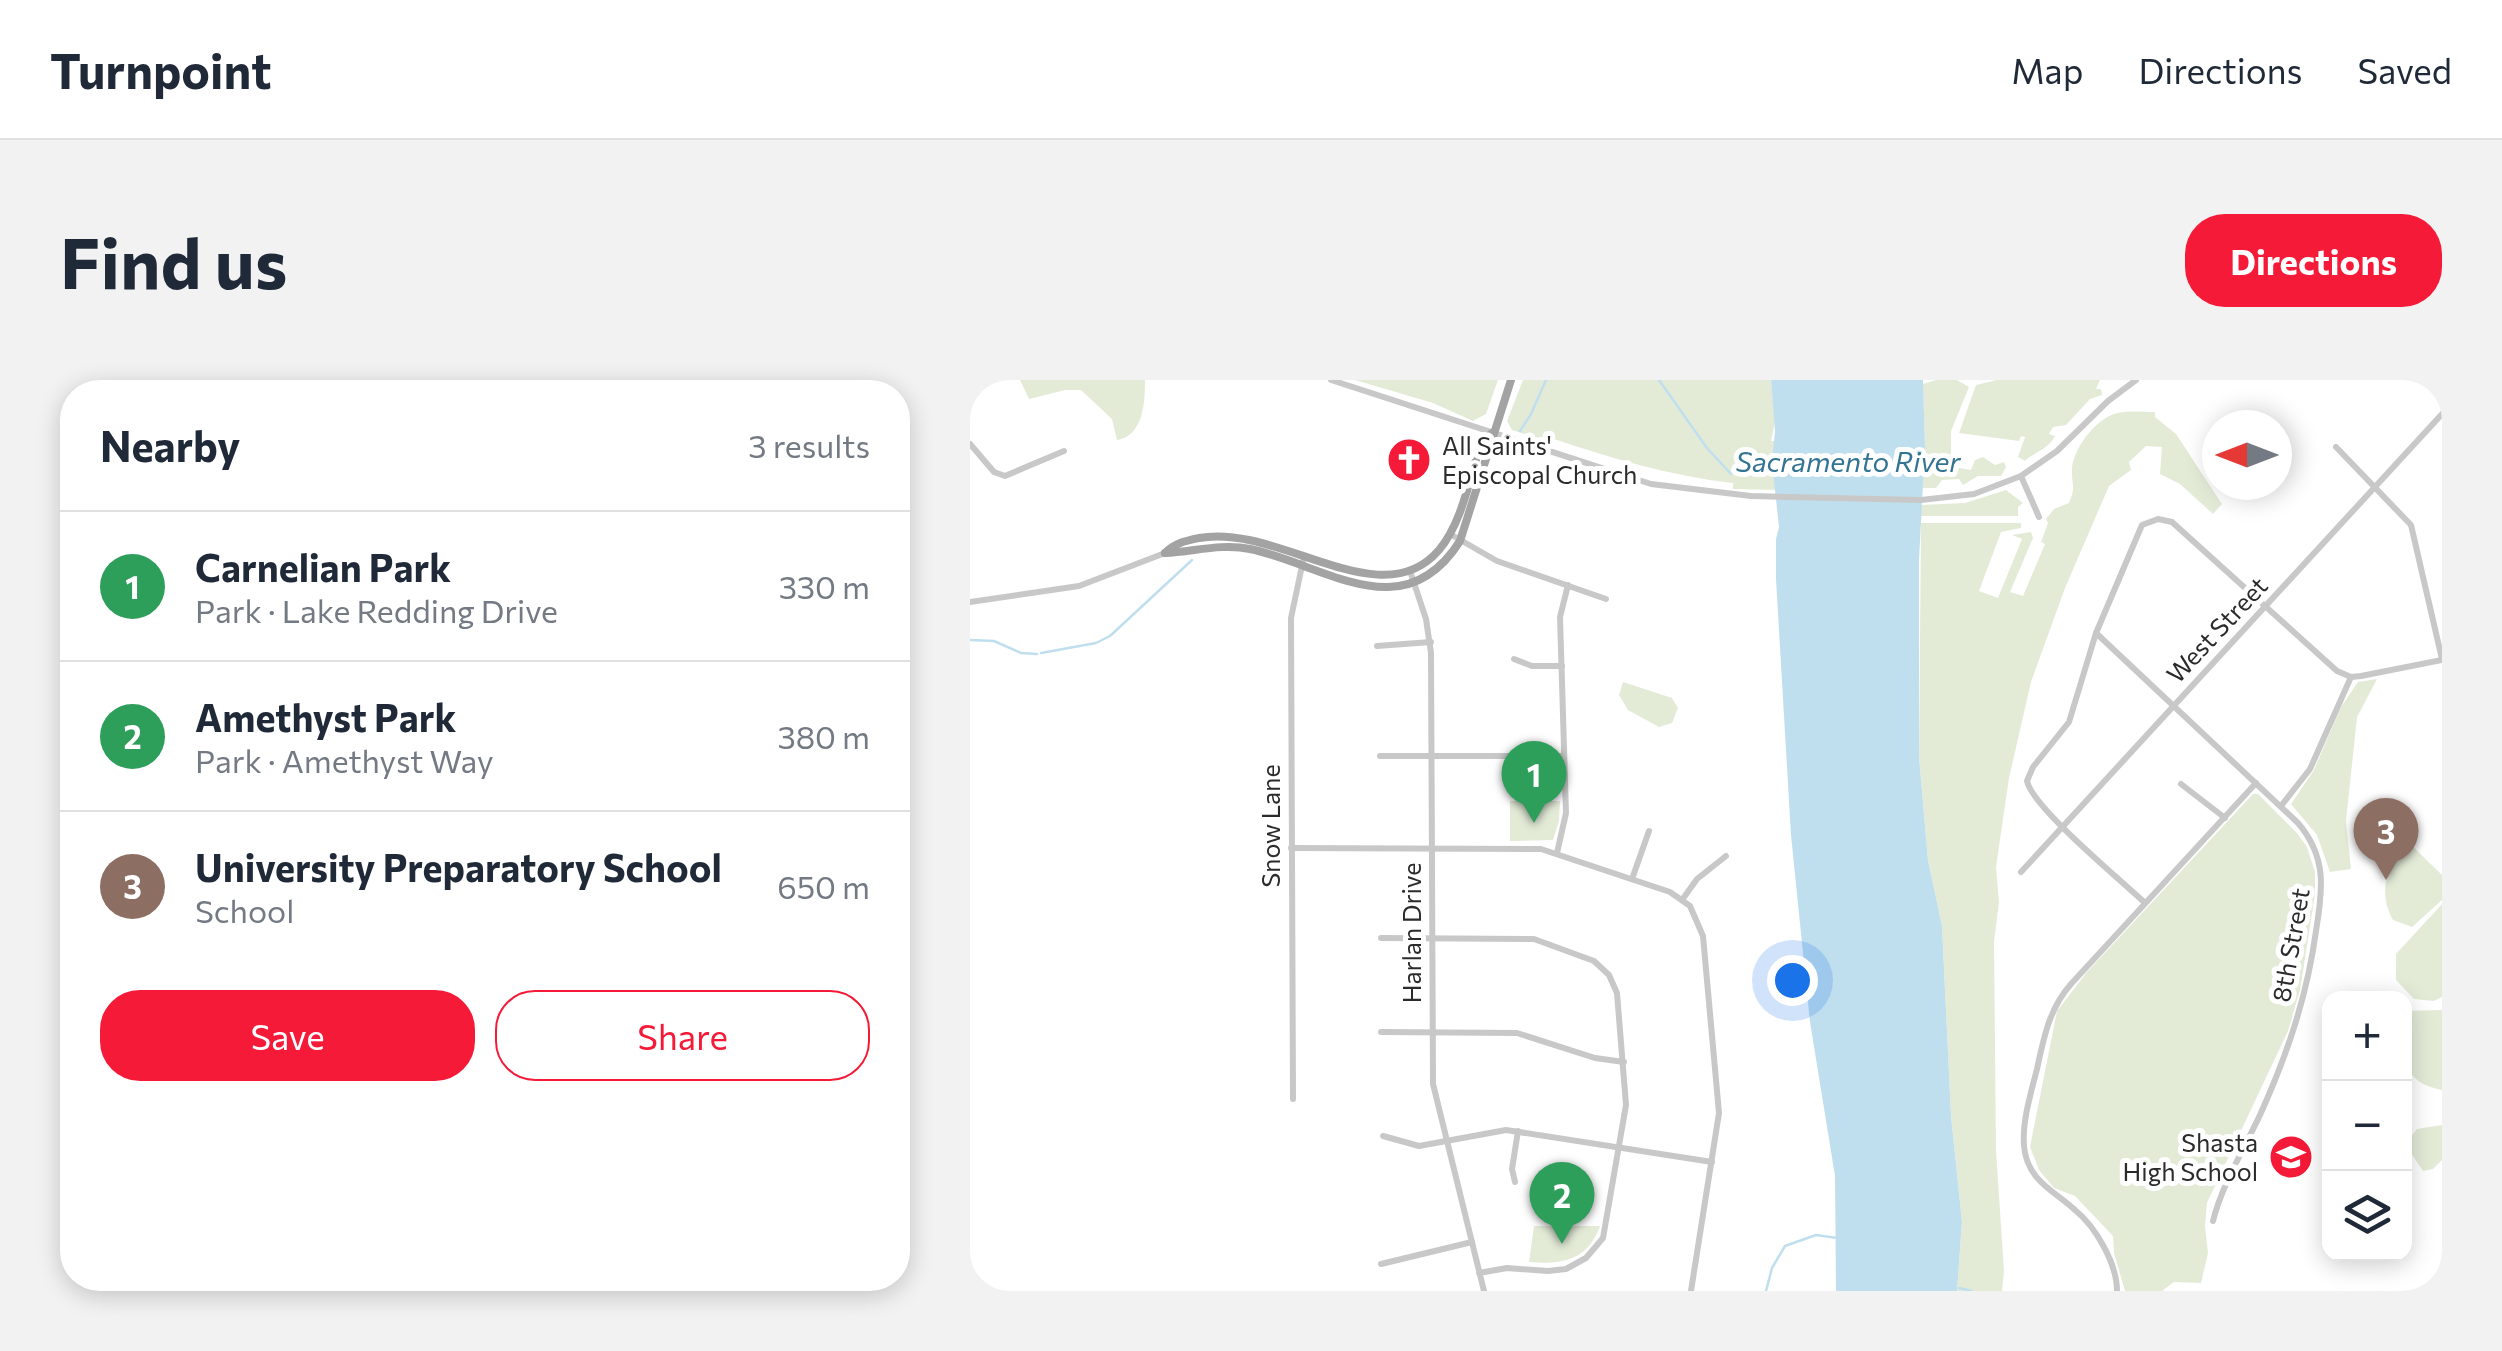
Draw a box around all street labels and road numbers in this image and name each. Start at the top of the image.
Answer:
street label: West Street [2160,570,2273,689]
street label: Snow Lane [1255,764,1285,888]
street label: Harlan Drive [1396,863,1426,1003]
street label: 8th Street [2265,885,2315,1004]

